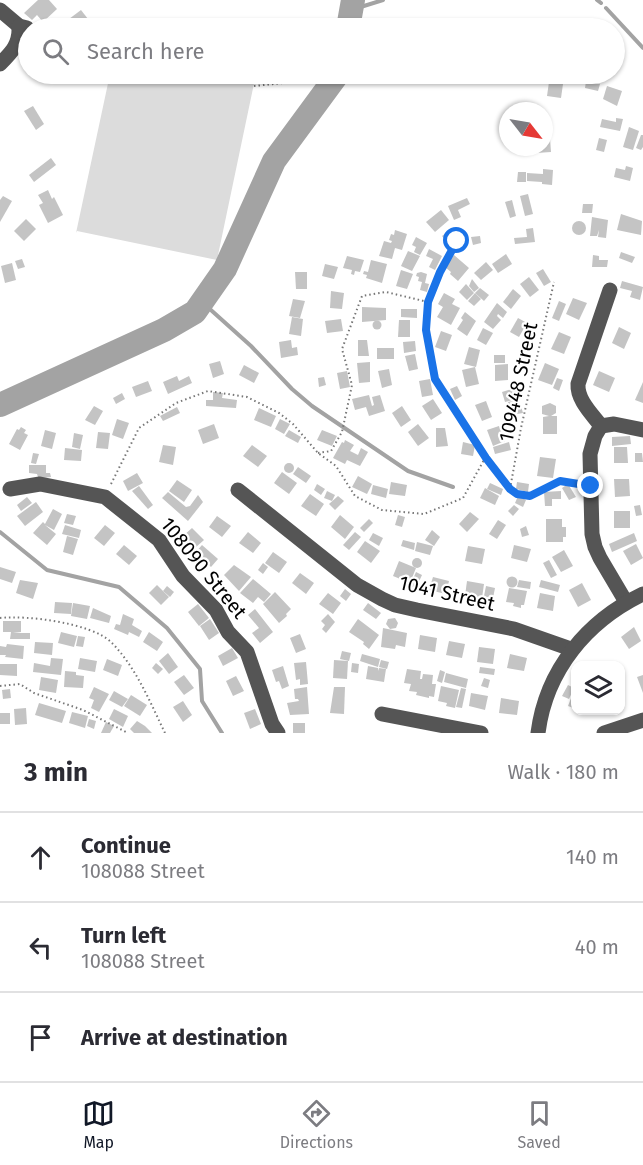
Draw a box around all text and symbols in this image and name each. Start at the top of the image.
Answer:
search box [18,18,625,84]
icon: search [39,35,72,68]
text: Search here [87,38,205,65]
north arrow [499,102,553,156]
route start [443,227,469,253]
street label: 109448 Street [494,319,543,444]
route end [577,472,603,498]
street label: 108090 Street [156,513,253,624]
street label: 1041 Street [397,570,498,616]
map controls [571,661,625,715]
button: layers [571,661,625,715]
text: 3 min [24,757,88,788]
text: Walk · 180 m [508,760,619,784]
text: Continue [81,832,171,859]
icon: ahead [24,841,57,874]
text: 140 m [566,845,619,869]
text: 108088 Street [81,859,205,883]
text: Turn left [81,922,166,949]
icon: left [24,931,57,964]
text: 40 m [575,935,619,959]
text: 108088 Street [81,949,205,973]
icon: arrive [24,1021,57,1054]
text: Arrive at destination [81,1024,288,1051]
tab: Map [82,1097,115,1152]
tab: Directions [280,1097,353,1152]
tab: Saved [517,1097,561,1152]

